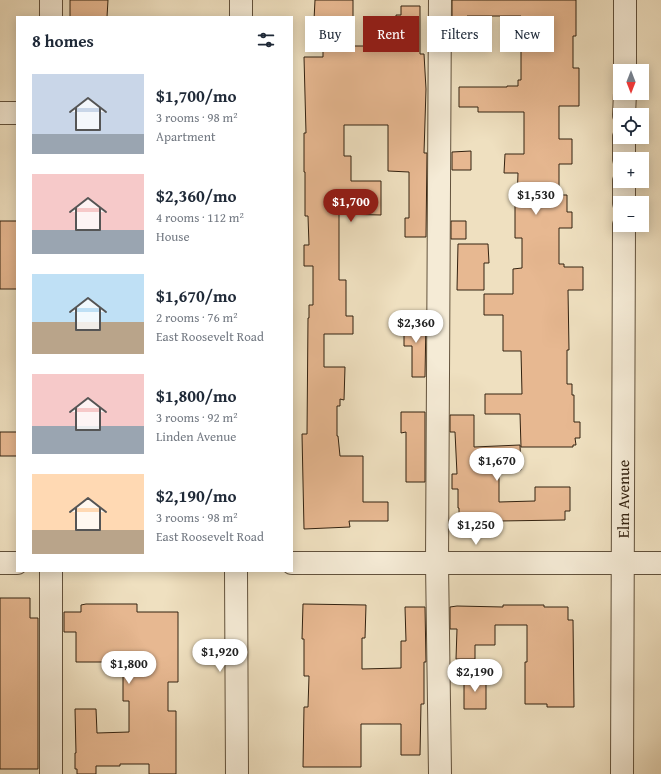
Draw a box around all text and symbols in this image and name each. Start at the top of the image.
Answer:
chip: Buy [305,16,355,52]
chip: Rent [363,16,419,52]
chip: Filters [427,16,492,52]
chip: New [500,16,554,52]
text: 8 homes [32,28,94,53]
icon: filters [255,29,277,51]
north arrow [613,64,649,100]
map controls [613,64,649,232]
text: $1,700/mo [156,83,237,108]
icon: home [64,90,112,138]
text: 3 rooms · 98 m² [156,108,238,127]
button: locate [613,108,649,144]
text: Apartment [156,127,216,146]
button: + [613,152,649,188]
pin: $1,530 [503,182,569,216]
text: $2,360/mo [156,183,237,208]
text: $1,530 [517,185,555,204]
pin: $1,700 [318,189,384,223]
icon: home [64,190,112,238]
text: $1,700 [332,192,370,211]
button: − [613,196,649,232]
text: 4 rooms · 112 m² [156,208,244,227]
text: House [156,227,190,246]
text: $1,670/mo [156,283,237,308]
icon: home [64,290,112,338]
text: 2 rooms · 76 m² [156,308,238,327]
pin: $2,360 [383,310,449,344]
text: $2,360 [397,313,435,332]
text: East Roosevelt Road [156,327,264,346]
text: $1,800/mo [156,383,237,408]
icon: home [64,390,112,438]
text: 3 rooms · 92 m² [156,408,238,427]
text: Linden Avenue [156,427,236,446]
pin: $1,670 [464,448,530,482]
text: $1,670 [478,451,516,470]
street label: Elm Avenue [611,460,635,538]
text: $2,190/mo [156,483,237,508]
icon: home [64,490,112,538]
text: 3 rooms · 98 m² [156,508,238,527]
pin: $1,250 [443,512,509,546]
text: $1,250 [457,515,495,534]
text: East Roosevelt Road [156,527,264,546]
pin: $1,920 [187,639,253,673]
text: $1,920 [201,642,239,661]
pin: $1,800 [96,651,162,685]
text: $1,800 [110,654,148,673]
pin: $2,190 [442,659,508,693]
text: $2,190 [456,662,494,681]

